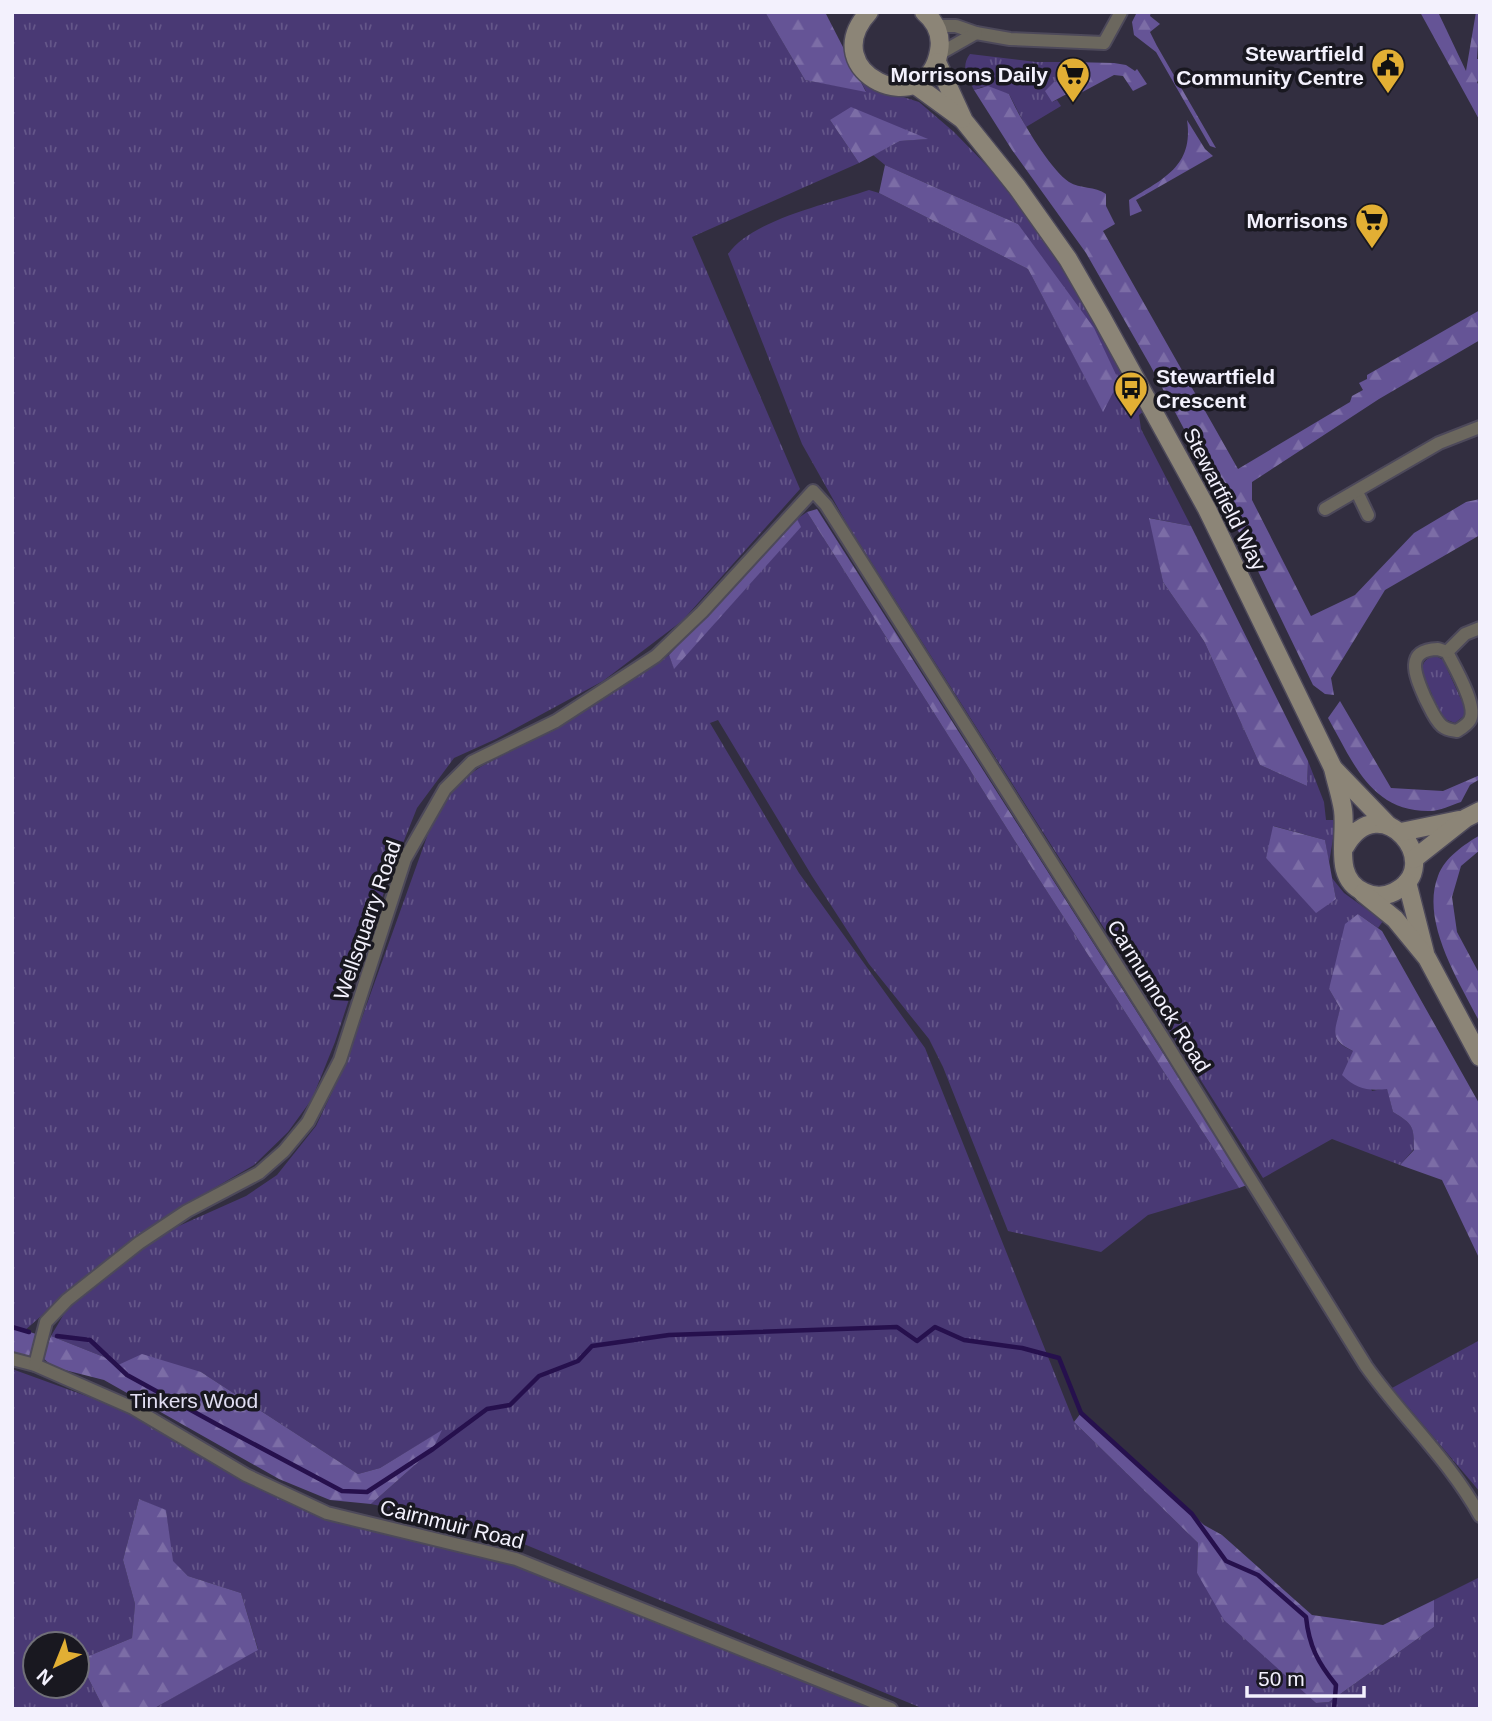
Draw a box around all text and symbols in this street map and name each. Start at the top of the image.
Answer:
place label: Stewartfield Community Centre [1176,42,1364,89]
public building icon: Stewartfield Community Centre [1369,46,1407,95]
supermarket icon: Morrisons Daily [1054,55,1092,104]
place label: Morrisons Daily [890,63,1048,86]
supermarket icon: Morrisons [1353,201,1391,250]
place label: Morrisons [1246,209,1348,232]
place label: Stewartfield Crescent [1156,365,1275,412]
bus stop icon: Stewartfield Crescent [1112,369,1150,418]
street label: Stewartfield Way [1179,424,1271,575]
street label: Wellsquarry Road [329,838,405,1002]
street label: Carmunnock Road [1103,916,1215,1076]
park label: Tinkers Wood [130,1389,258,1412]
street label: Cairnmuir Road [378,1495,526,1553]
north arrow [21,1630,91,1700]
scale bar [1247,1654,1364,1698]
text: N [33,1665,57,1689]
text: 50 m [1258,1667,1305,1690]

